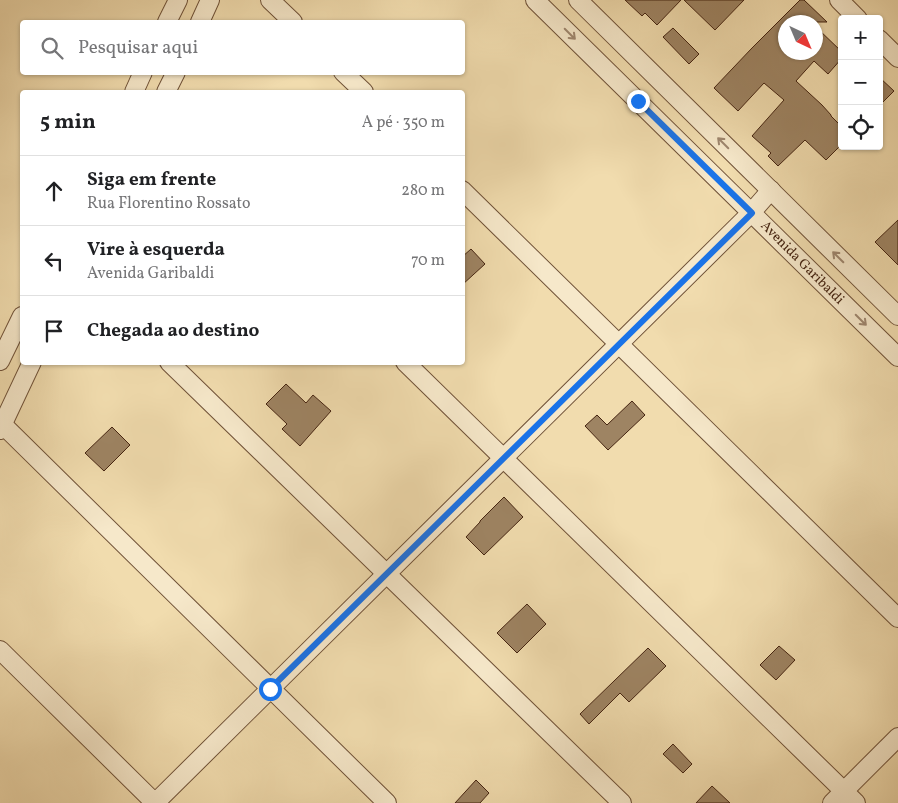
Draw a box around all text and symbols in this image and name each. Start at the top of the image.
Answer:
north arrow [778,15,823,60]
map controls [838,15,883,150]
button: + [838,15,883,60]
search box [20,20,465,75]
one-way arrow [564,28,576,40]
icon: search [38,34,66,62]
text: Pesquisar aqui [78,35,198,61]
button: − [838,60,883,105]
route end [627,90,650,113]
button: locate [838,105,883,150]
text: 5 min [40,108,96,137]
text: A pé · 350 m [362,112,445,134]
one-way arrow [717,137,729,149]
text: Siga em frente [87,167,216,193]
icon: ahead [40,177,68,205]
text: 280 m [401,180,445,202]
text: Rua Florentino Rossato [87,193,250,215]
street label: Avenida Garibaldi [756,217,848,309]
text: Vire à esquerda [87,237,225,263]
icon: left [40,247,68,275]
text: 70 m [411,250,445,272]
one-way arrow [832,251,845,263]
text: Avenida Garibaldi [87,263,214,285]
one-way arrow [854,314,867,326]
icon: arrive [40,317,68,345]
text: Chegada ao destino [87,318,259,344]
route start [259,678,282,701]

